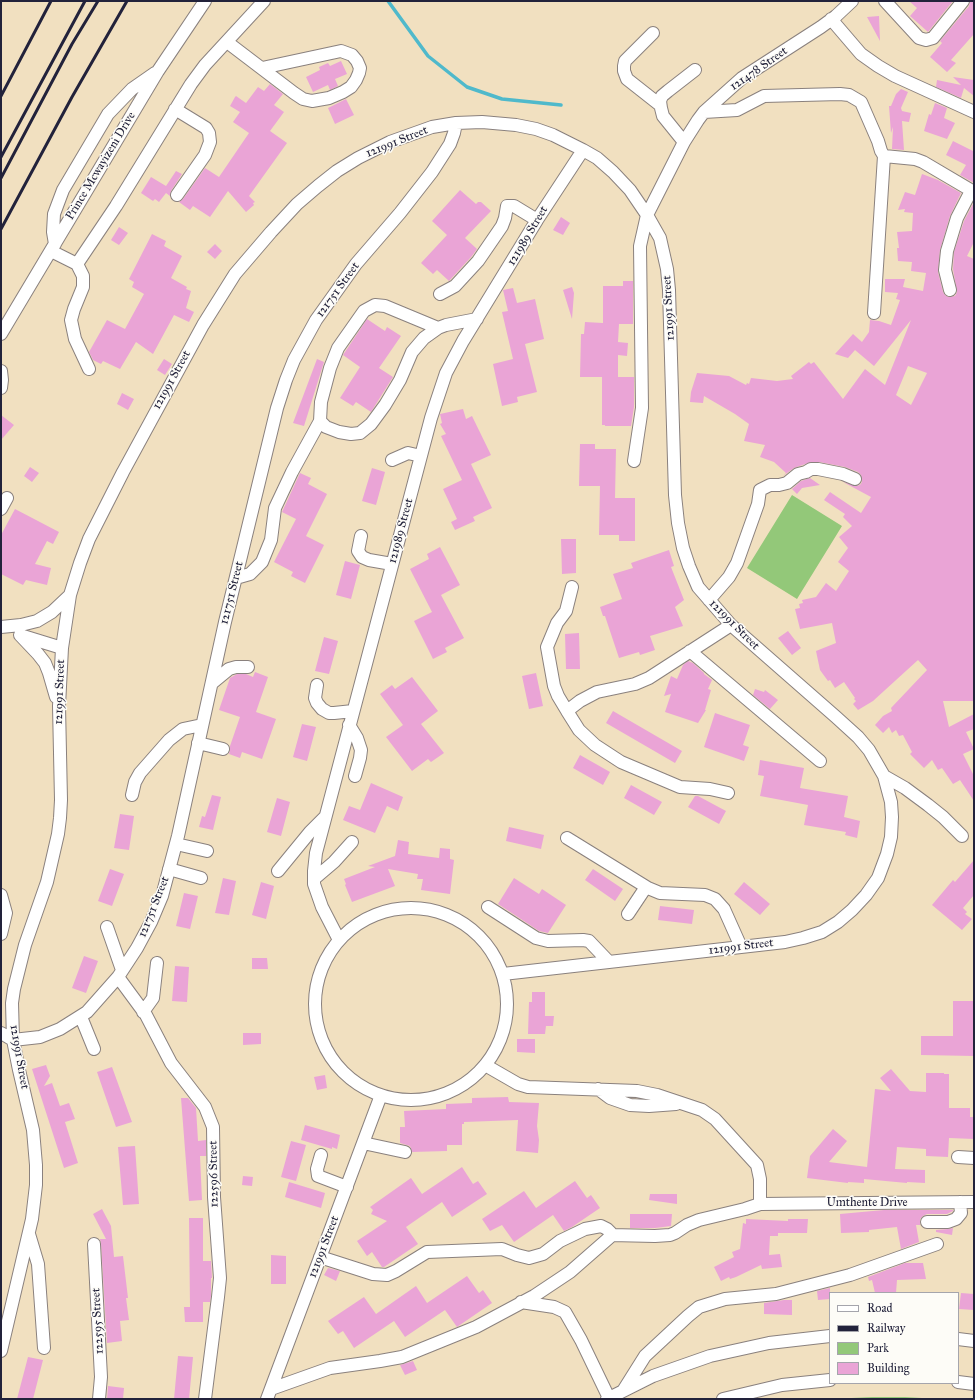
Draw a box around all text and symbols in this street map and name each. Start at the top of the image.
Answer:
street label: 121478 Street [728,44,790,94]
street label: Prince Mcwayizeni Drive [63,109,139,223]
street label: 121991 Street [364,123,430,161]
street label: 121989 Street [505,204,551,268]
street label: 121751 Street [313,260,363,320]
street label: 121991 Street [660,275,678,341]
street label: 121991 Street [150,348,194,412]
street label: 121989 Street [385,497,417,565]
street label: 121751 Street [217,560,247,626]
street label: 121991 Street [706,597,762,653]
street label: 121991 Street [52,659,68,725]
street label: 121751 Street [135,874,173,940]
street label: 121991 Street [708,936,774,958]
street label: 121991 Street [6,1024,32,1090]
street label: 122596 Street [206,1140,222,1208]
street label: Umthente Drive [826,1196,908,1210]
street label: 121991 Street [306,1214,342,1280]
street label: 122595 Street [89,1287,107,1355]
legend [829,1292,959,1384]
text: Road [867,1301,893,1315]
text: Railway [867,1321,905,1335]
text: Park [867,1341,889,1355]
text: Building [867,1361,909,1375]

